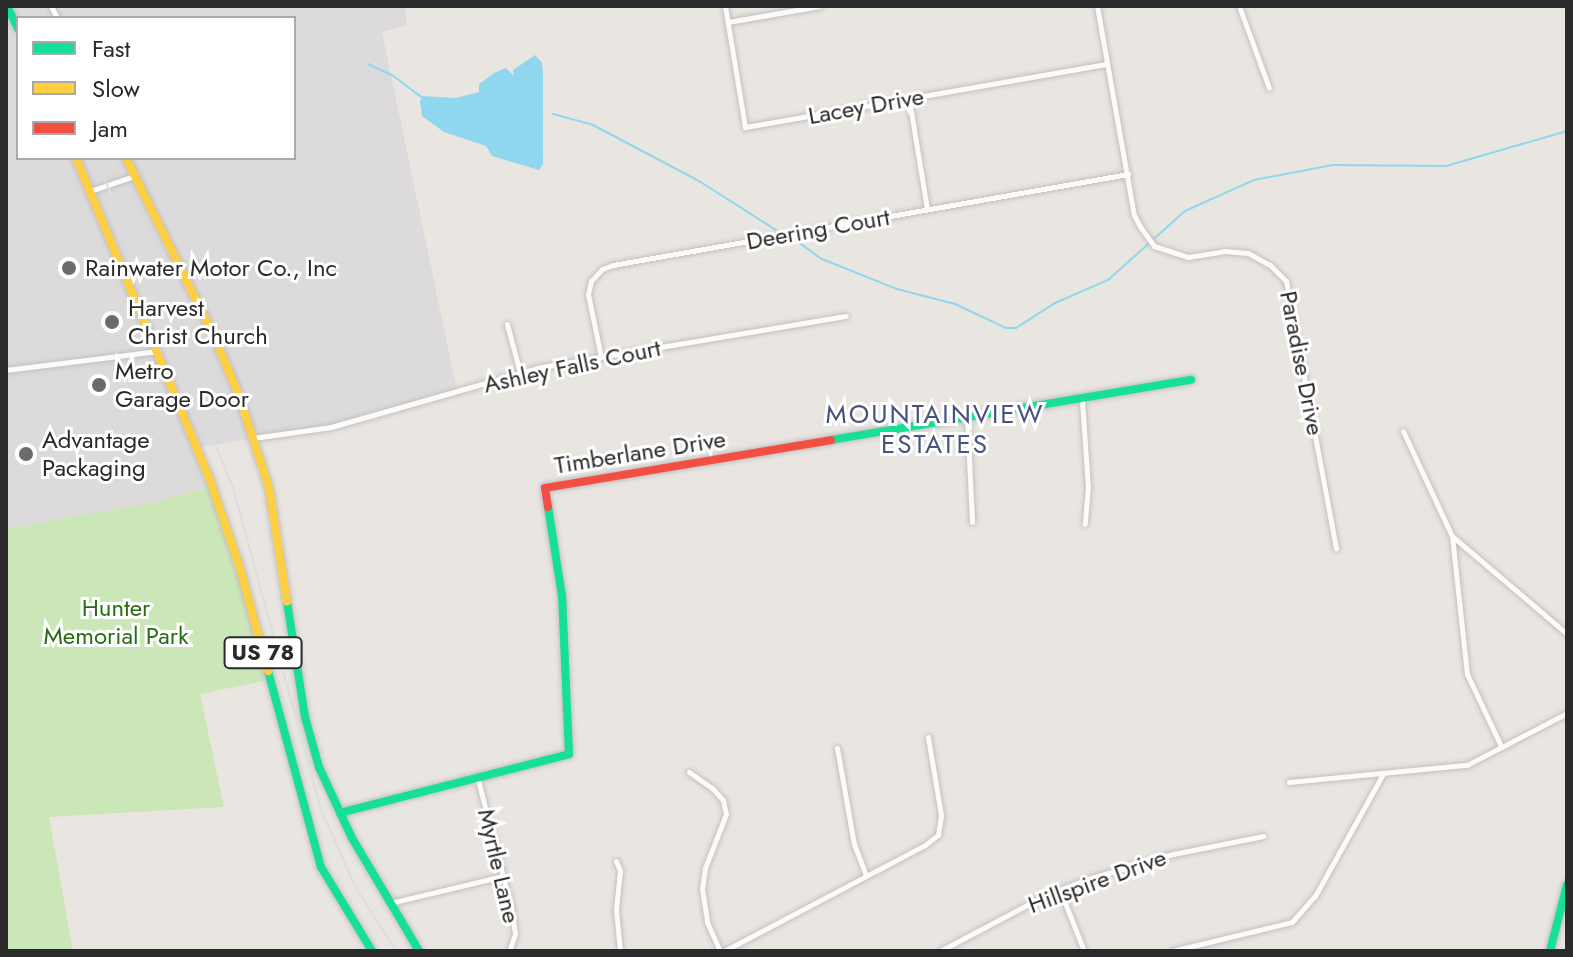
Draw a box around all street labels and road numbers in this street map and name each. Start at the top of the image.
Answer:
street label: Lacey Drive [806,82,926,130]
street label: Deering Court [744,202,892,256]
street label: Paradise Drive [1274,288,1330,438]
street label: Ashley Falls Court [481,333,663,399]
street label: Timberlane Drive [552,424,728,480]
road number: US 78 [223,635,303,671]
street label: Myrtle Lane [472,806,526,926]
street label: Hillspire Drive [1024,843,1170,919]

